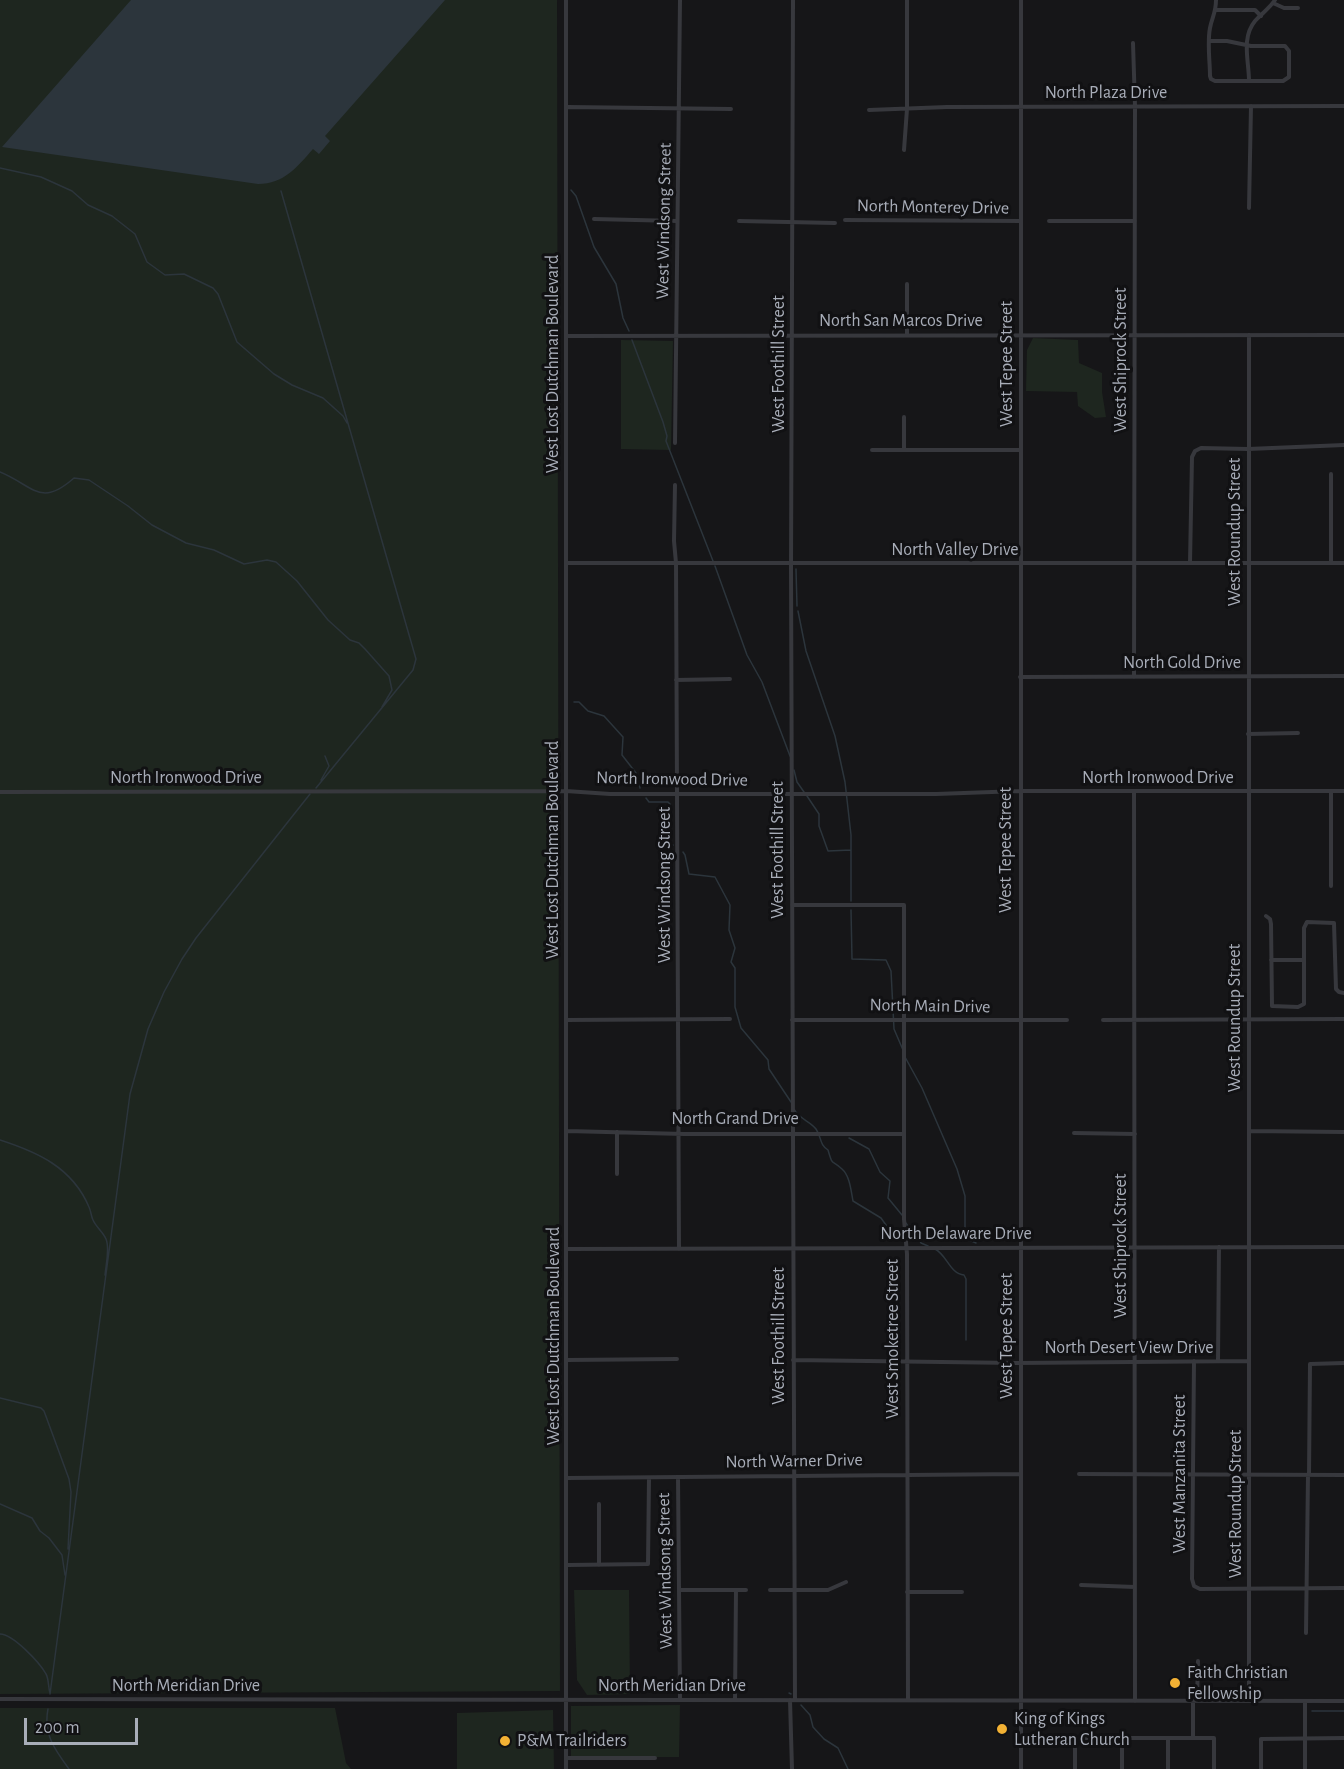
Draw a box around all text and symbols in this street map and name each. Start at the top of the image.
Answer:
street label: North Plaza Drive [1045,82,1167,104]
street label: West Windsong Street [652,142,676,300]
street label: North Monterey Drive [857,195,1009,219]
street label: West Lost Dutchman Boulevard [542,255,564,473]
street label: West Shiprock Street [1110,287,1132,433]
street label: West Foothill Street [768,295,790,433]
street label: West Tepee Street [996,301,1018,427]
street label: North San Marcos Drive [819,310,983,332]
street label: West Roundup Street [1224,458,1246,606]
street label: North Valley Drive [891,539,1019,561]
street label: North Gold Drive [1123,652,1241,674]
street label: West Lost Dutchman Boulevard [542,741,564,959]
street label: North Ironwood Drive [110,767,262,789]
street label: North Ironwood Drive [596,767,748,791]
street label: North Ironwood Drive [1082,767,1234,789]
street label: West Foothill Street [767,781,789,919]
street label: West Tepee Street [995,787,1017,913]
street label: West Windsong Street [654,807,676,963]
street label: West Roundup Street [1224,944,1246,1092]
street label: North Main Drive [869,994,991,1018]
street label: North Grand Drive [671,1108,799,1130]
street label: West Shiprock Street [1110,1173,1132,1319]
street label: North Delaware Drive [880,1223,1032,1245]
street label: West Lost Dutchman Boulevard [543,1227,565,1445]
street label: West Smoketree Street [882,1259,904,1419]
street label: West Foothill Street [768,1267,790,1405]
street label: West Tepee Street [996,1273,1018,1399]
street label: North Desert View Drive [1044,1337,1214,1359]
street label: West Manzanita Street [1169,1395,1191,1553]
street label: West Roundup Street [1225,1430,1247,1578]
street label: North Warner Drive [725,1449,863,1473]
street label: West Windsong Street [653,1492,677,1650]
place label: Faith Christian Fellowship [1187,1662,1288,1704]
street label: North Meridian Drive [112,1675,260,1697]
street label: North Meridian Drive [598,1675,746,1697]
marker: Faith Christian Fellowship [1168,1676,1182,1690]
scale bar [27,1706,141,1744]
place label: King of Kings Lutheran Church [1014,1708,1130,1750]
text: 200 m [35,1719,80,1737]
marker: King of Kings Lutheran Church [995,1722,1009,1736]
place label: P&M Trailriders [517,1730,627,1752]
marker: P&M Trailriders [498,1734,512,1748]

